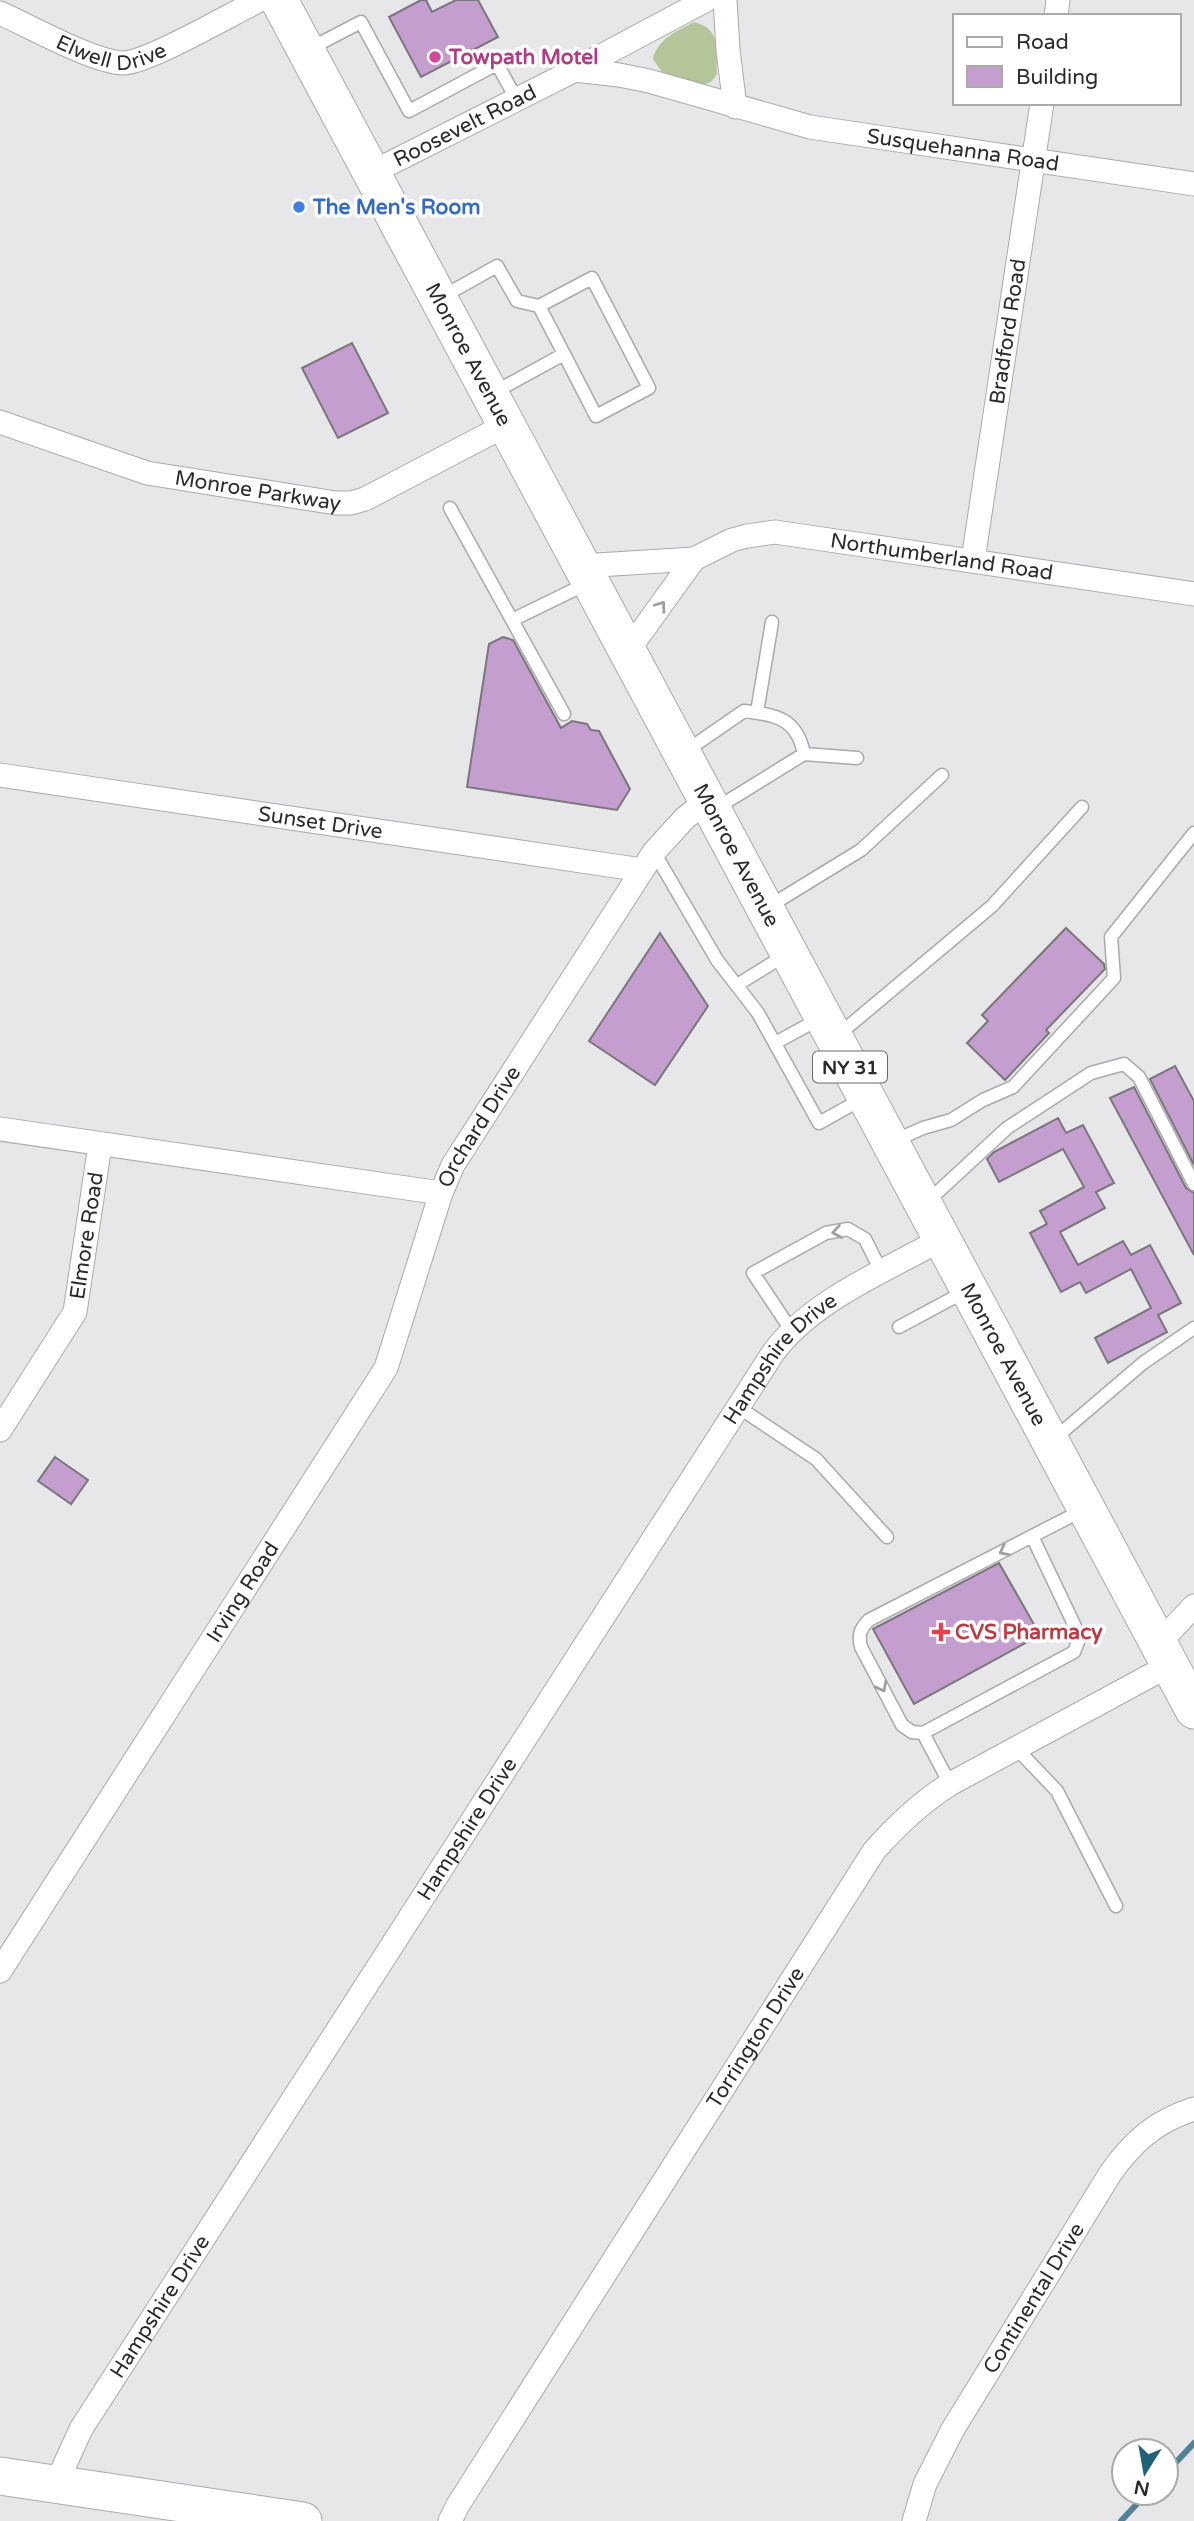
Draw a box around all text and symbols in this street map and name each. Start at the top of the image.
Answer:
legend [953,14,1180,105]
street label: Elwell Drive [52,30,170,76]
text: Road [1016,30,1069,55]
place label: Towpath Motel [448,45,598,70]
marker: Towpath Motel [427,49,443,65]
text: Building [1016,65,1098,90]
street label: Roosevelt Road [389,80,541,173]
street label: Susquehanna Road [865,124,1061,177]
place label: The Men's Room [312,195,480,220]
marker: The Men's Room [291,199,307,215]
street label: Bradford Road [985,257,1031,406]
street label: Monroe Avenue [420,279,517,431]
street label: Monroe Parkway [173,466,343,517]
street label: Northumberland Road [829,528,1055,586]
one-way arrow [653,601,665,614]
street label: Monroe Avenue [688,780,785,931]
street label: Sunset Drive [256,801,384,844]
road number: NY 31 [813,1051,887,1082]
street label: Orchard Drive [433,1061,526,1191]
street label: Elmore Road [65,1170,109,1301]
one-way arrow [832,1224,843,1239]
street label: Monroe Avenue [955,1279,1052,1430]
street label: Hampshire Drive [718,1288,842,1429]
street label: Irving Road [202,1537,284,1647]
one-way arrow [999,1542,1011,1556]
place label: CVS Pharmacy [955,1620,1103,1645]
marker: CVS Pharmacy [933,1624,949,1640]
one-way arrow [873,1680,887,1692]
street label: Hampshire Drive [412,1753,523,1905]
street label: Torrington Drive [702,1962,810,2113]
street label: Continental Drive [978,2218,1090,2378]
street label: Hampshire Drive [105,2231,215,2383]
north arrow [1110,2437,1180,2507]
text: N [1132,2475,1152,2500]

